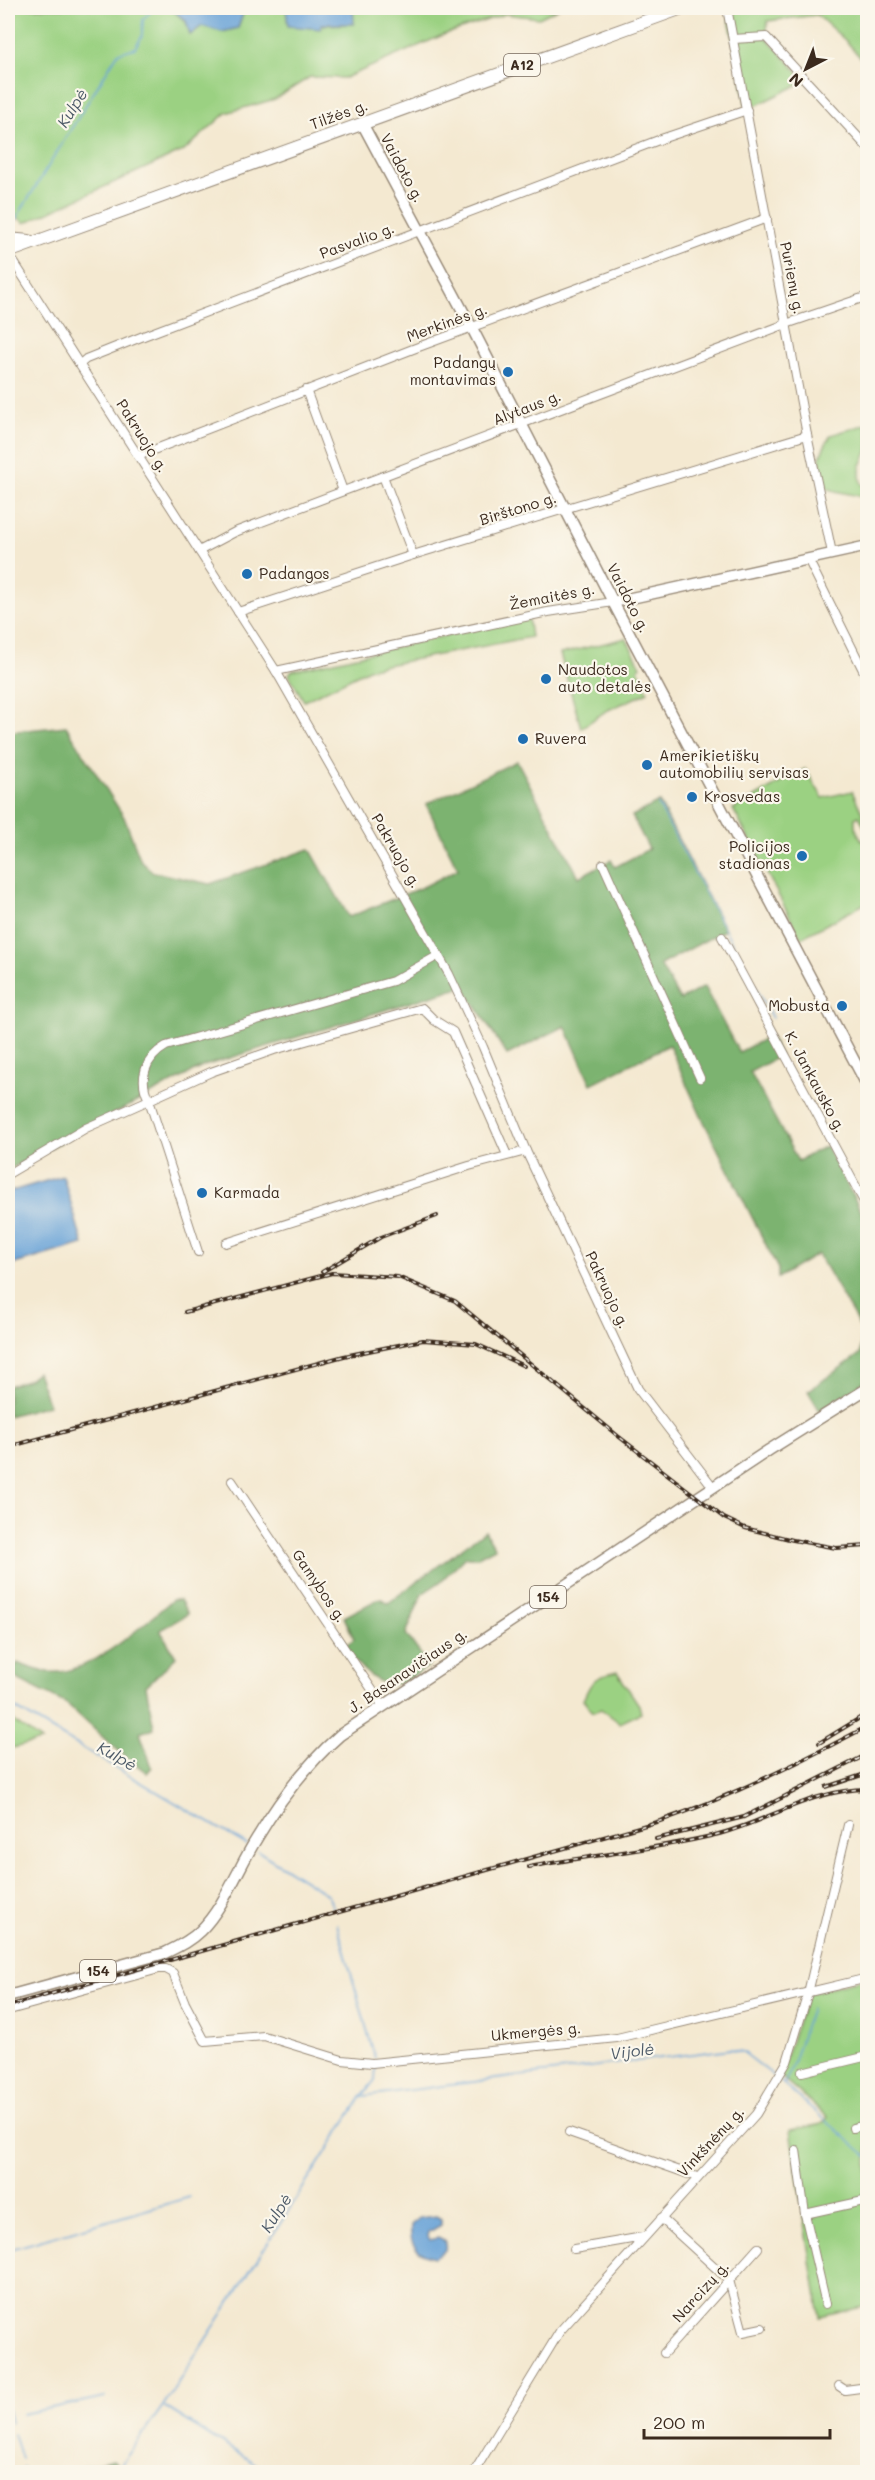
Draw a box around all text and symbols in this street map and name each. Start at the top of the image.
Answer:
north arrow [776,39,836,99]
road number: A12 [504,54,540,76]
text: N [784,69,807,92]
water label: Kulpė [51,84,92,131]
street label: Tilžės g. [307,94,370,134]
street label: Vaidoto g. [376,130,429,206]
street label: Pasvalio g. [316,217,397,263]
street label: Purienų g. [776,240,810,316]
street label: Merkinės g. [404,298,490,346]
place label: Padangų montavimas [410,352,496,389]
marker: Padangų montavimas [501,365,515,379]
street label: Alytaus g. [490,385,564,429]
street label: Pakruojo g. [112,395,173,476]
street label: Birštono g. [477,487,559,529]
street label: Vaidoto g. [603,559,655,636]
place label: Padangos [259,563,330,583]
marker: Padangos [240,567,254,581]
street label: Žemaitės g. [507,578,596,614]
place label: Naudotos auto detalės [558,659,651,696]
marker: Naudotos auto detalės [539,672,553,686]
place label: Ruvera [535,728,587,748]
marker: Ruvera [516,732,530,746]
place label: Amerikietiškų automobilių servisas [659,745,809,782]
marker: Amerikietiškų automobilių servisas [640,758,654,772]
place label: Krosvedas [704,786,780,806]
marker: Krosvedas [685,790,699,804]
street label: Pakruojo g. [367,810,426,891]
place label: Policijos stadionas [719,836,790,873]
marker: Policijos stadionas [795,849,809,863]
place label: Mobusta [768,995,830,1015]
marker: Mobusta [835,999,849,1013]
street label: K. Jankausko g. [781,1027,851,1136]
place label: Karmada [214,1182,280,1202]
marker: Karmada [195,1186,209,1200]
street label: Pakruojo g. [581,1248,635,1331]
street label: Gamybos g. [288,1545,352,1626]
road number: 154 [530,1586,566,1608]
street label: J. Basanavičiaus g. [344,1623,471,1717]
water label: Kulpė [94,1736,141,1775]
road number: 154 [80,1960,116,1982]
street label: Ukmergės g. [490,2017,582,2045]
water label: Vijolė [609,2037,655,2064]
street label: Vinkšnėnų g. [672,2102,748,2181]
water label: Kulpė [255,2189,296,2236]
street label: Narcizų g. [667,2256,733,2326]
scale bar [644,2402,830,2440]
text: 200 m [653,2410,705,2434]

